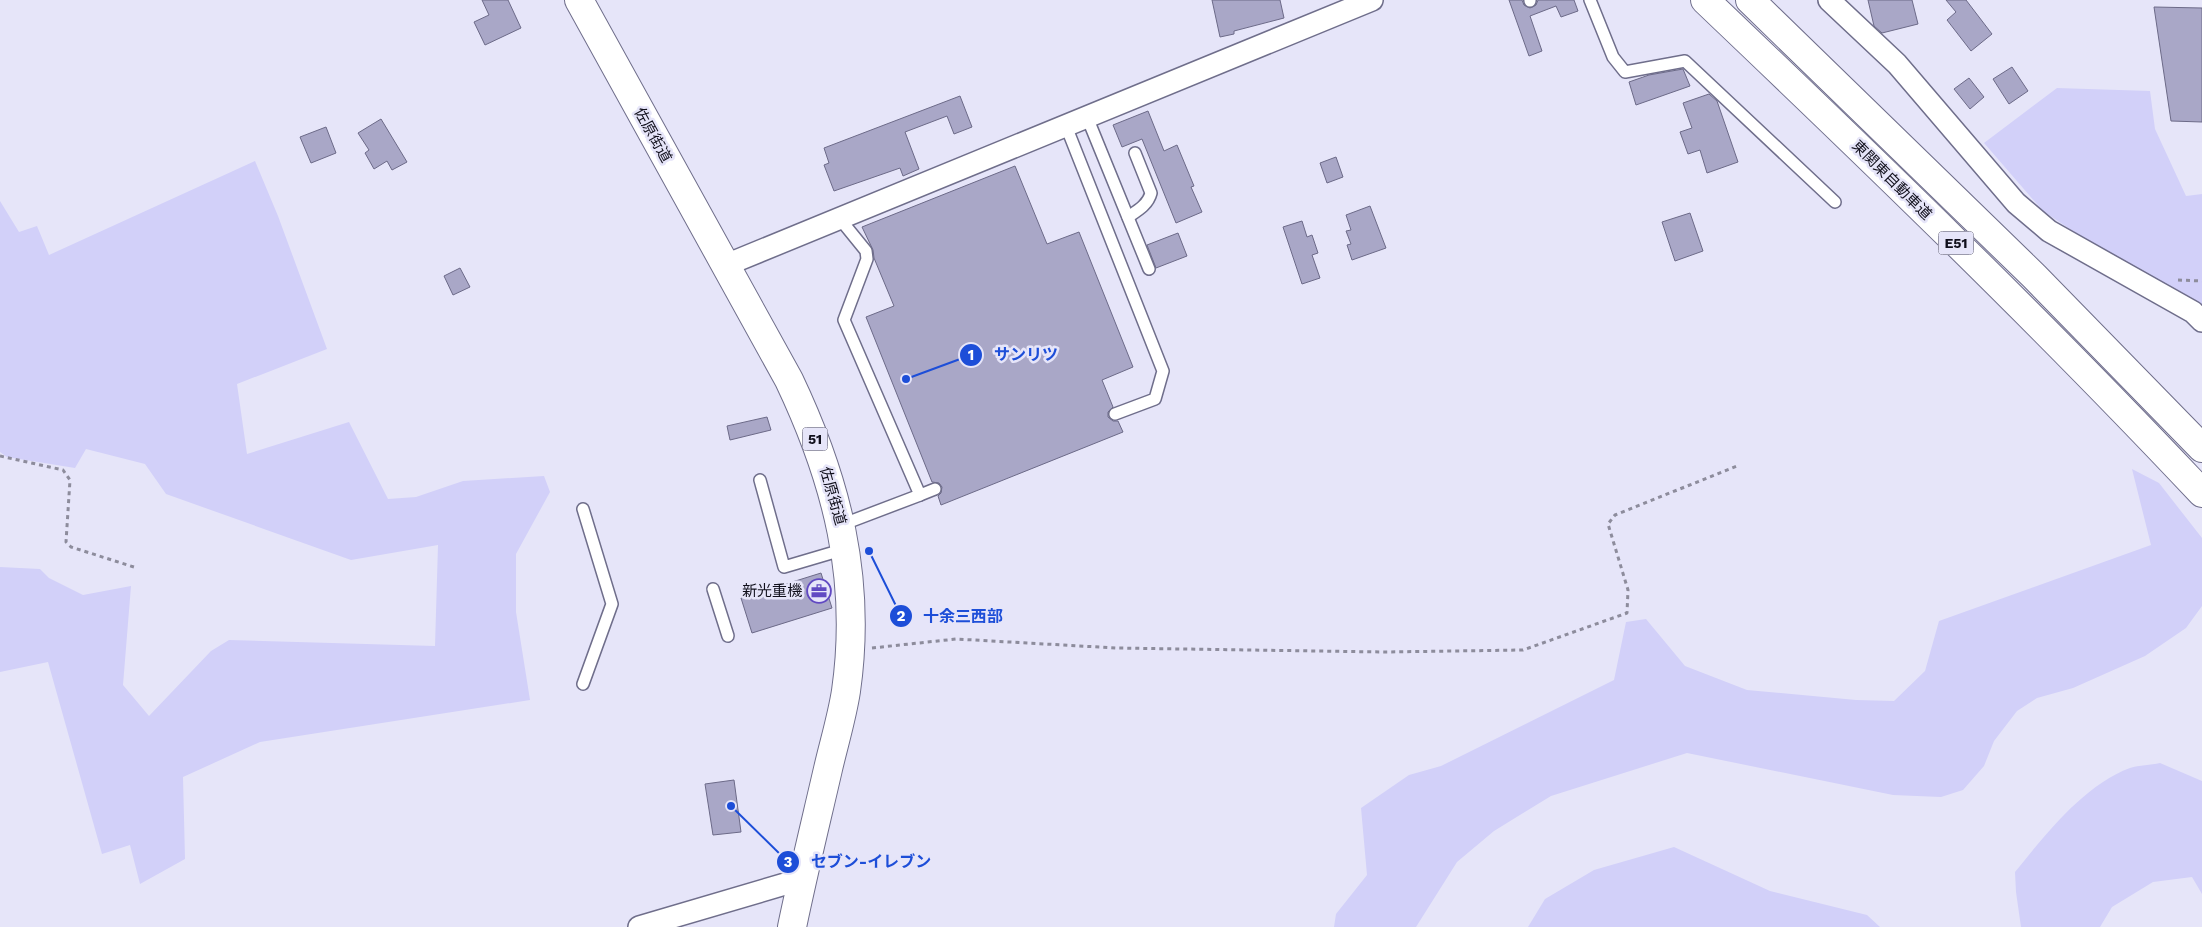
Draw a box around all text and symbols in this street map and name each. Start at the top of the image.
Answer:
street label: 佐原街道 [631,104,675,166]
street label: 東関東自動車道 [1849,137,1935,223]
road number: E51 [1938,232,1974,254]
callout: サンリツ [959,339,1068,370]
text: サンリツ [994,345,1058,364]
text: 1 [968,346,974,364]
road number: 51 [802,428,828,450]
street label: 佐原街道 [816,465,850,527]
office icon: 新光重機 [806,578,832,604]
place label: 新光重機 [742,582,802,600]
callout: 十余三西部 [888,601,1013,632]
text: 2 [897,607,906,625]
text: 十余三西部 [923,607,1003,626]
callout: セブン-イレブン [776,846,941,877]
text: セブン-イレブン [811,852,931,871]
text: 3 [784,853,793,871]

